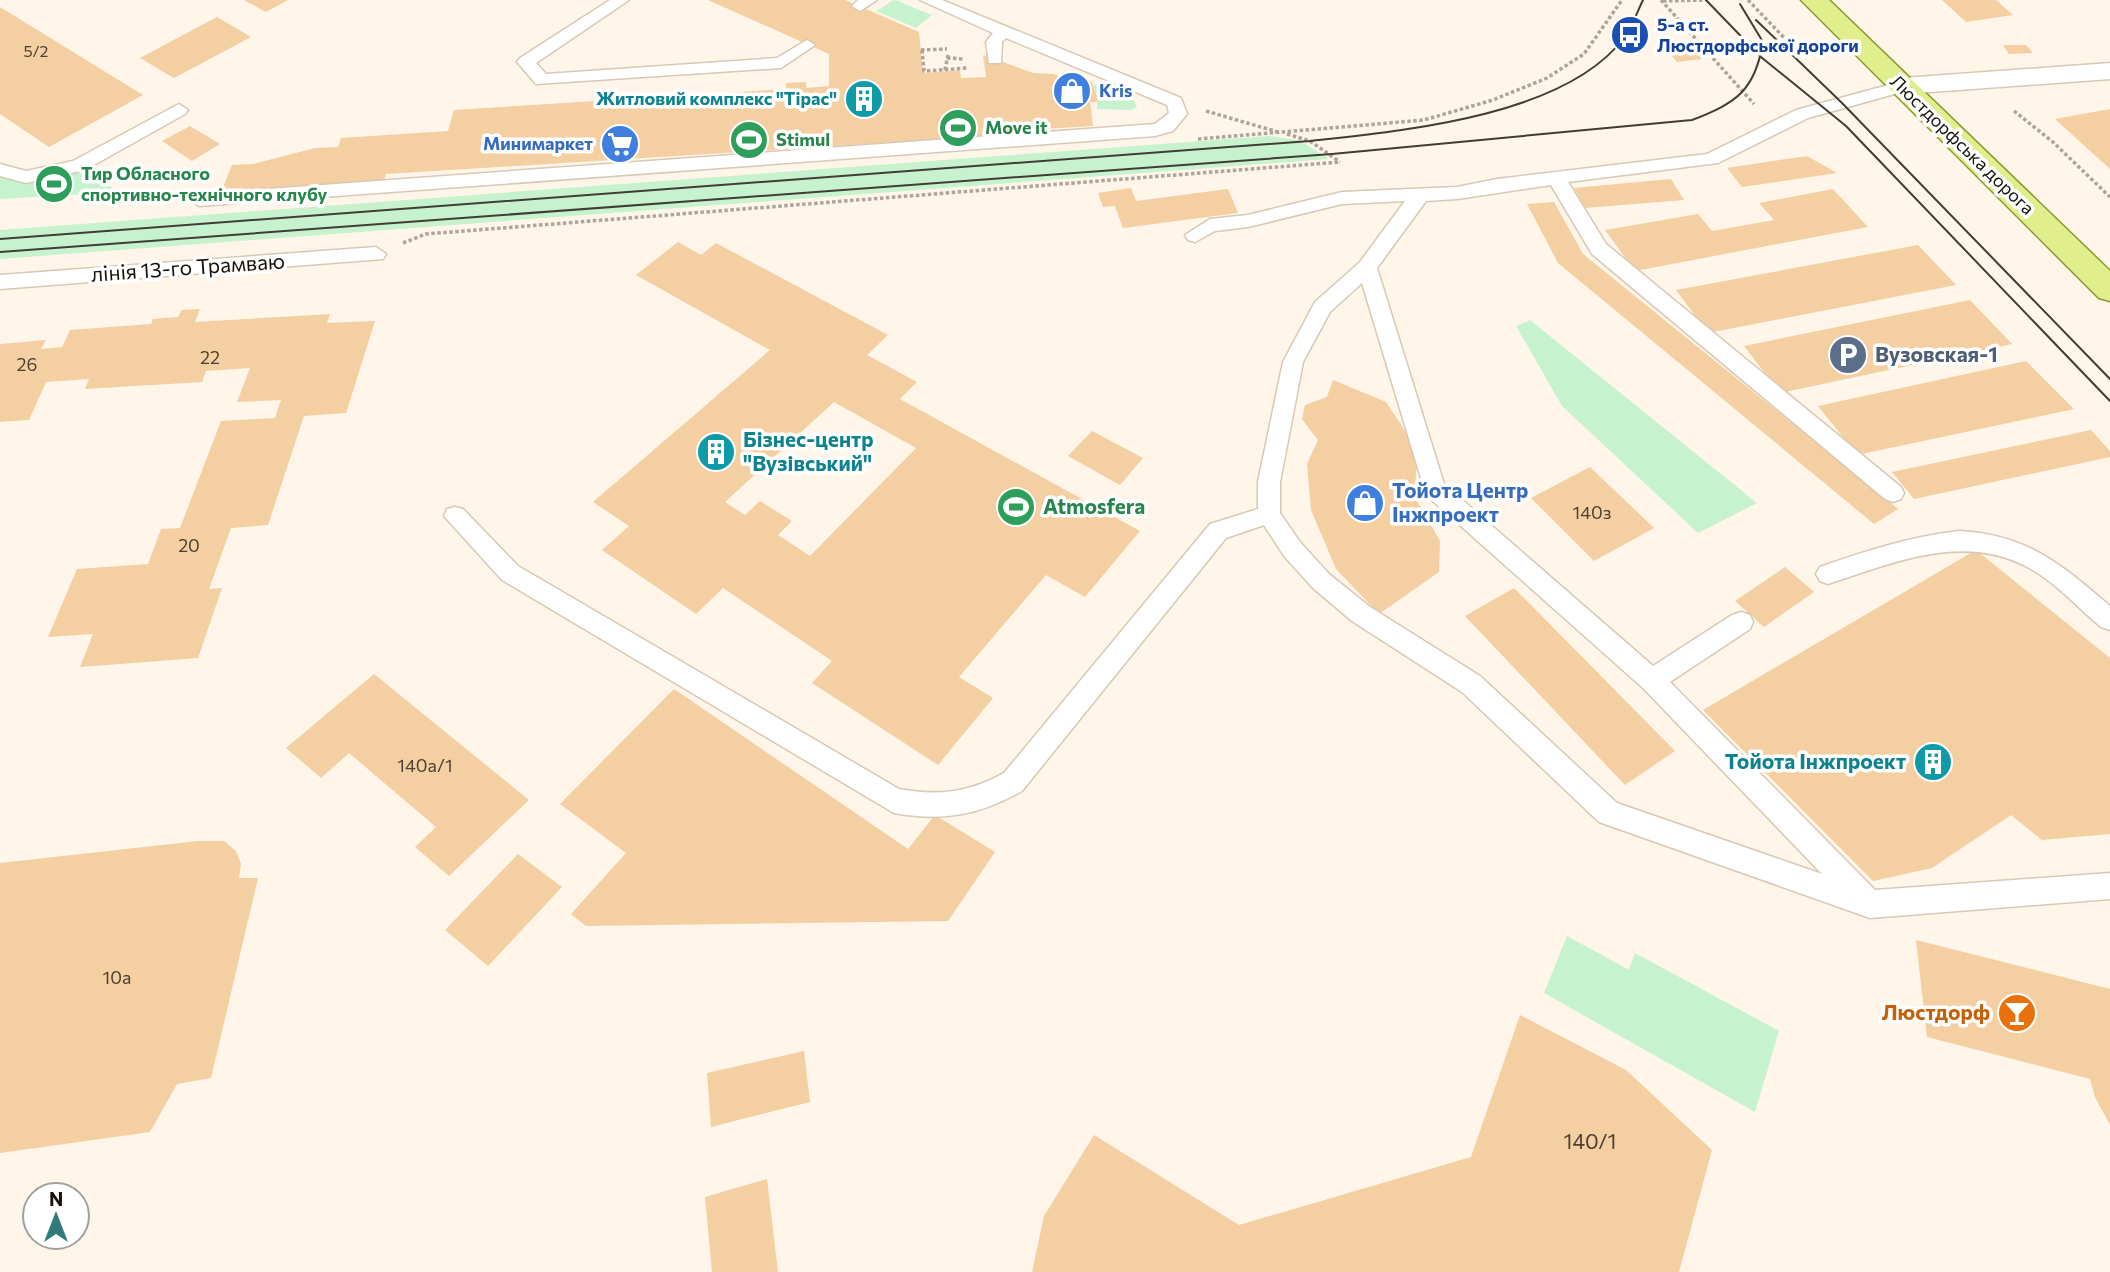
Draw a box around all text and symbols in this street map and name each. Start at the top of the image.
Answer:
place label: 5-а ст. Люстдорфської дороги [1657,13,1859,56]
bus stop icon: 5-а ст. Люстдорфської дороги [1609,14,1651,56]
house number: 5/2 [24,41,49,60]
shop icon: Kris [1051,70,1093,112]
street label: Люстдорфська дорога [1886,70,2039,219]
building icon: Житловий комплекс "Тірас" [843,78,885,120]
place label: Kris [1099,79,1132,101]
place label: Житловий комплекс "Тірас" [596,87,837,109]
sports icon: Move it [937,107,979,149]
place label: Move it [985,116,1048,138]
sports icon: Stimul [728,119,770,161]
supermarket icon: Минимаркет [599,123,641,165]
place label: Stimul [776,128,830,150]
place label: Минимаркет [483,132,593,154]
place label: Тир Обласного спортивно-технічного клубу [81,162,328,205]
sports icon: Тир Обласного спортивно-технічного клубу [33,163,75,205]
street label: лінія 13-го Трамваю [90,247,286,286]
parking icon: Вузовская-1 [1827,334,1869,376]
place label: Вузовская-1 [1875,341,1998,366]
house number: 22 [200,346,220,368]
house number: 26 [17,353,37,375]
place label: Бізнес-центр "Вузівський" [743,426,874,475]
building icon: Бізнес-центр "Вузівський" [695,431,737,473]
place label: Тойота Центр Інжпроект [1392,477,1528,526]
shop icon: Тойота Центр Інжпроект [1344,482,1386,524]
sports icon: Atmosfera [995,486,1037,528]
place label: Atmosfera [1043,493,1145,518]
house number: 140з [1573,501,1611,523]
house number: 20 [178,534,200,556]
building icon: Тойота Інжпроект [1912,741,1954,783]
place label: Тойота Інжпроект [1725,748,1906,773]
house number: 140а/1 [397,754,453,776]
house number: 10а [103,966,131,988]
bar icon: Люстдорф [1996,992,2038,1034]
place label: Люстдорф [1882,999,1990,1024]
house number: 140/1 [1563,1128,1617,1153]
north arrow [21,1181,91,1251]
text: N [49,1187,63,1210]

